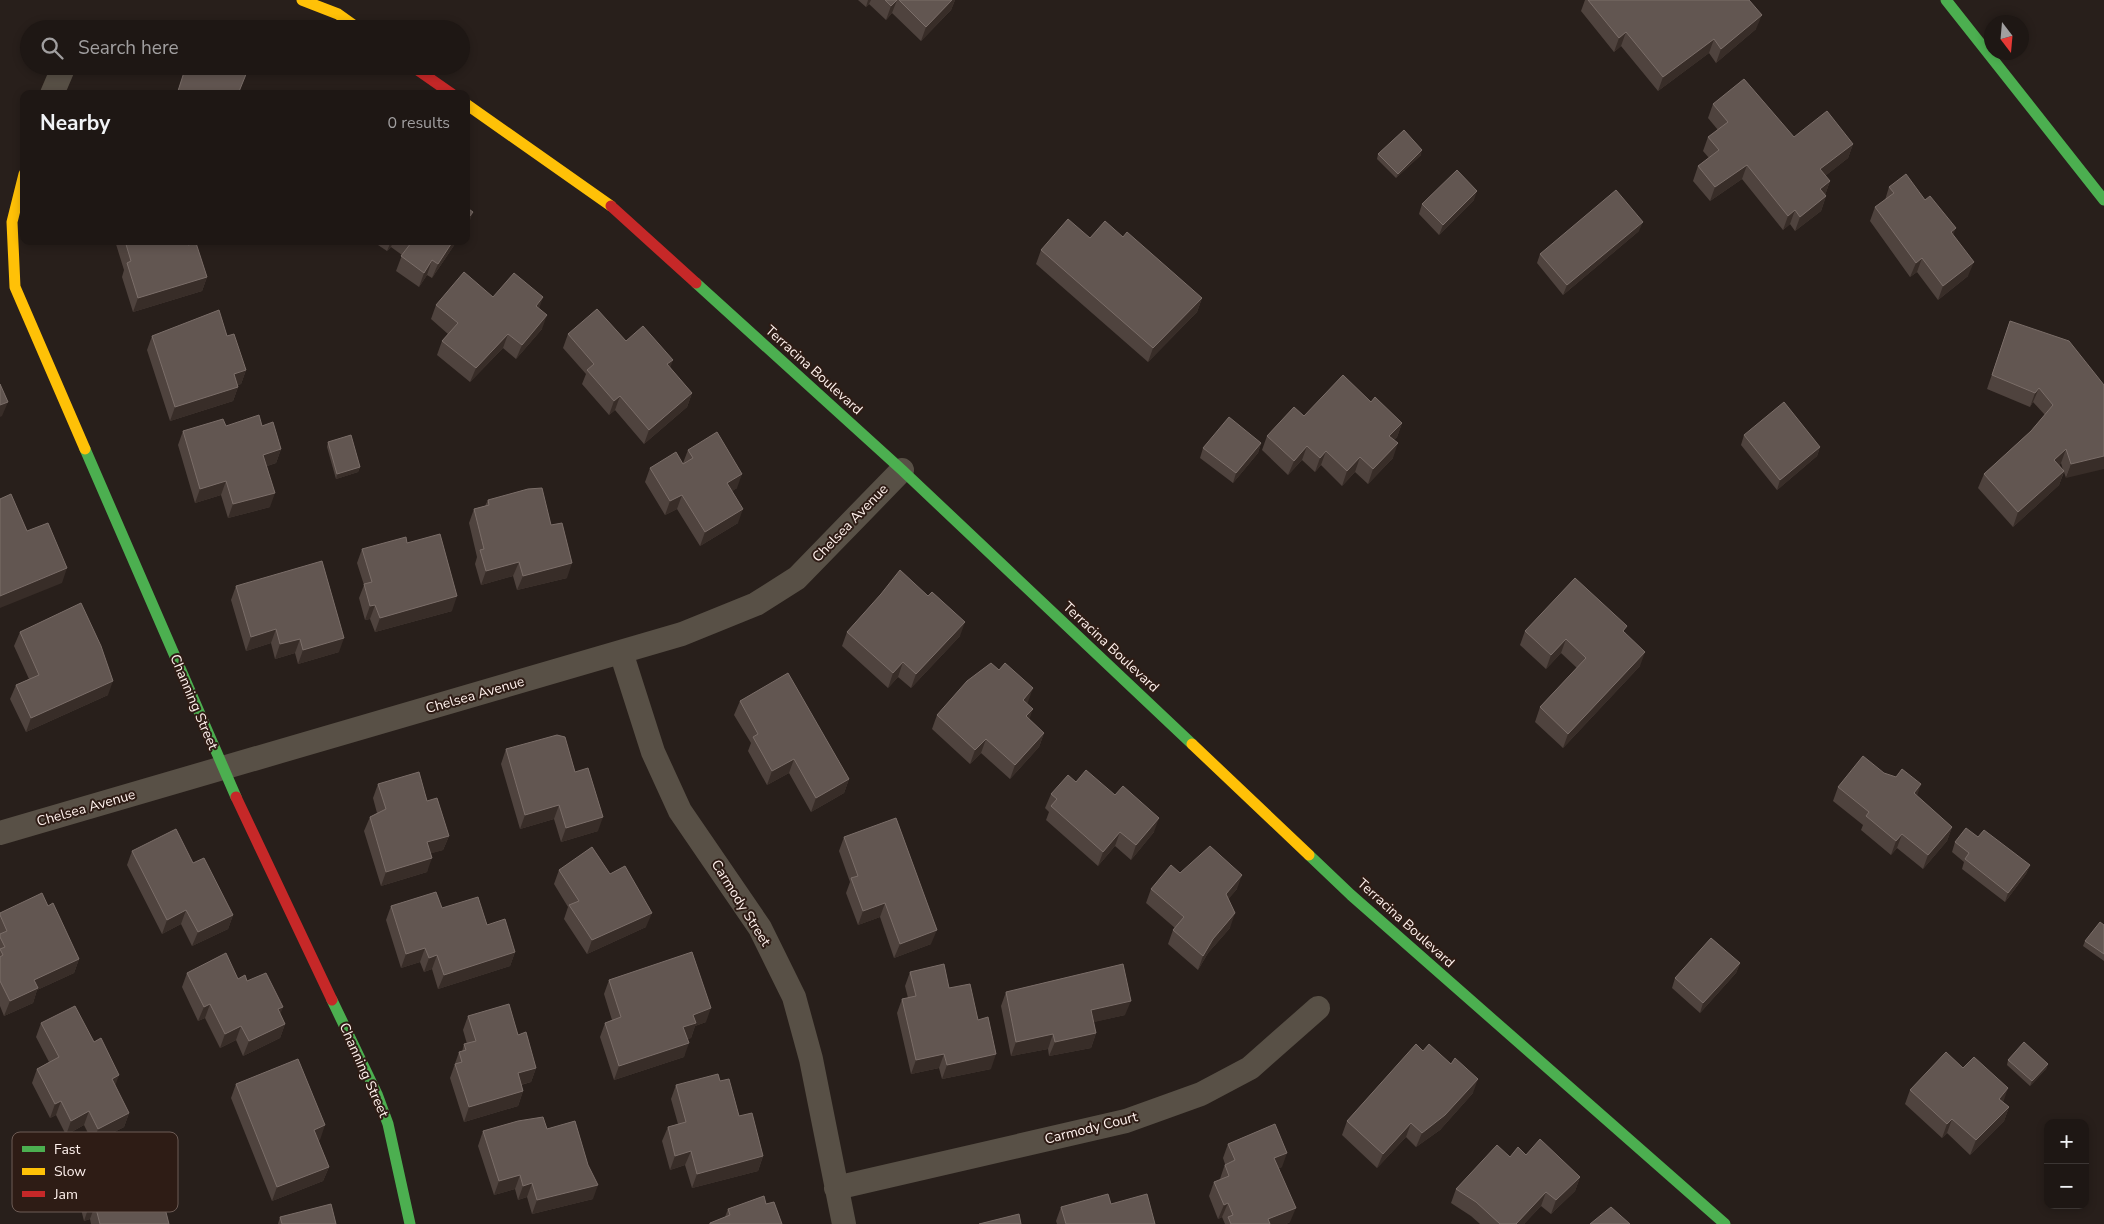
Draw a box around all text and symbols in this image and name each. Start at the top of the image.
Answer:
north arrow [1984,15,2029,60]
search box [20,20,470,75]
icon: search [38,34,66,62]
text: Search here [78,35,179,61]
text: Nearby [40,109,110,137]
text: 0 results [388,112,450,134]
street label: Terracina Boulevard [761,321,867,419]
street label: Chelsea Avenue [808,480,892,566]
street label: Terracina Boulevard [1059,597,1163,697]
street label: Channing Street [165,651,223,753]
street label: Chelsea Avenue [423,672,527,718]
street label: Chelsea Avenue [34,785,138,831]
street label: Carmody Street [707,856,775,950]
street label: Terracina Boulevard [1353,874,1459,972]
street label: Channing Street [335,1020,393,1120]
street label: Carmody Court [1043,1107,1140,1149]
map controls [2044,1119,2089,1209]
button: + [2044,1119,2089,1164]
legend [12,1132,178,1212]
text: Fast [54,1140,80,1159]
text: Slow [54,1162,86,1181]
button: − [2044,1164,2089,1209]
text: Jam [53,1185,78,1204]

